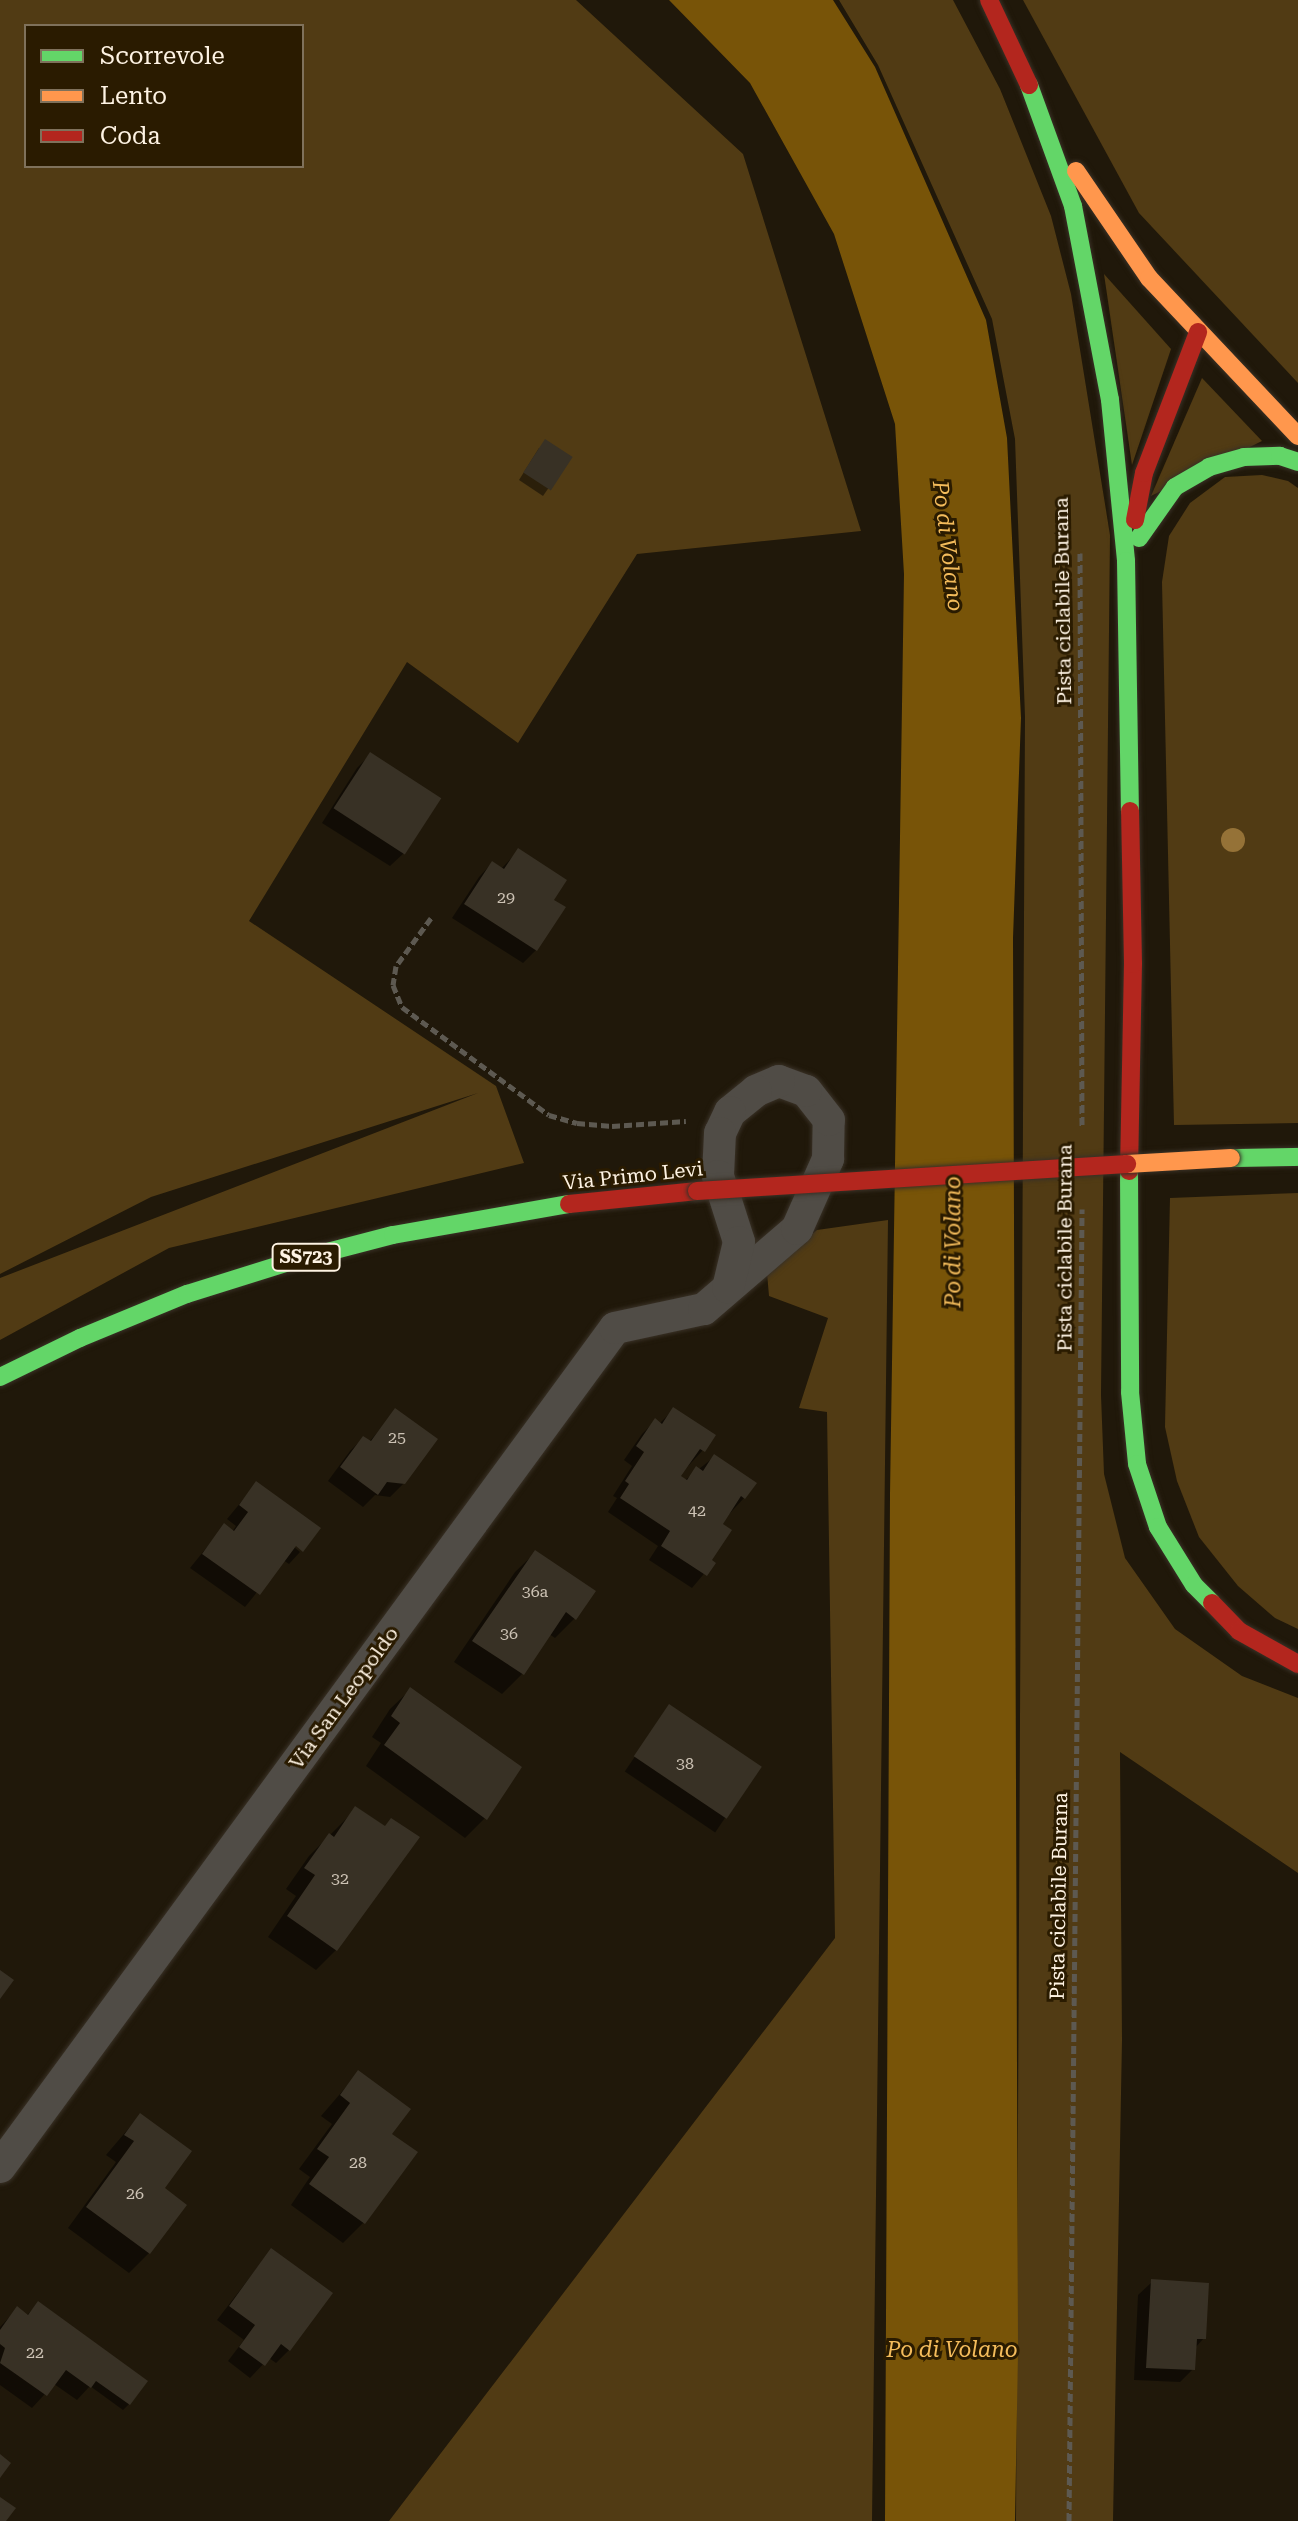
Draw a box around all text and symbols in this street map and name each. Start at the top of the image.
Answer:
legend [24,24,304,168]
text: Scorrevole [100,42,225,70]
text: Lento [100,82,167,110]
text: Coda [100,122,160,150]
water label: Po di Volano [927,479,969,613]
street label: Pista ciclabile Burana [1049,497,1077,705]
house number: 29 [497,888,515,908]
street label: Pista ciclabile Burana [1053,1144,1077,1352]
street label: Via Primo Levi [562,1157,704,1195]
water label: Po di Volano [940,1176,966,1308]
road number: SS723 [270,1243,342,1271]
house number: 25 [388,1428,406,1448]
house number: 42 [688,1501,706,1521]
house number: 36a [522,1582,548,1602]
street label: Via San Leopoldo [284,1622,404,1774]
house number: 36 [500,1624,518,1644]
house number: 38 [676,1754,694,1774]
street label: Pista ciclabile Burana [1045,1792,1073,2000]
house number: 32 [331,1869,349,1889]
house number: 28 [349,2153,367,2173]
house number: 26 [126,2184,144,2204]
water label: Po di Volano [886,2337,1018,2363]
house number: 22 [26,2343,44,2363]

